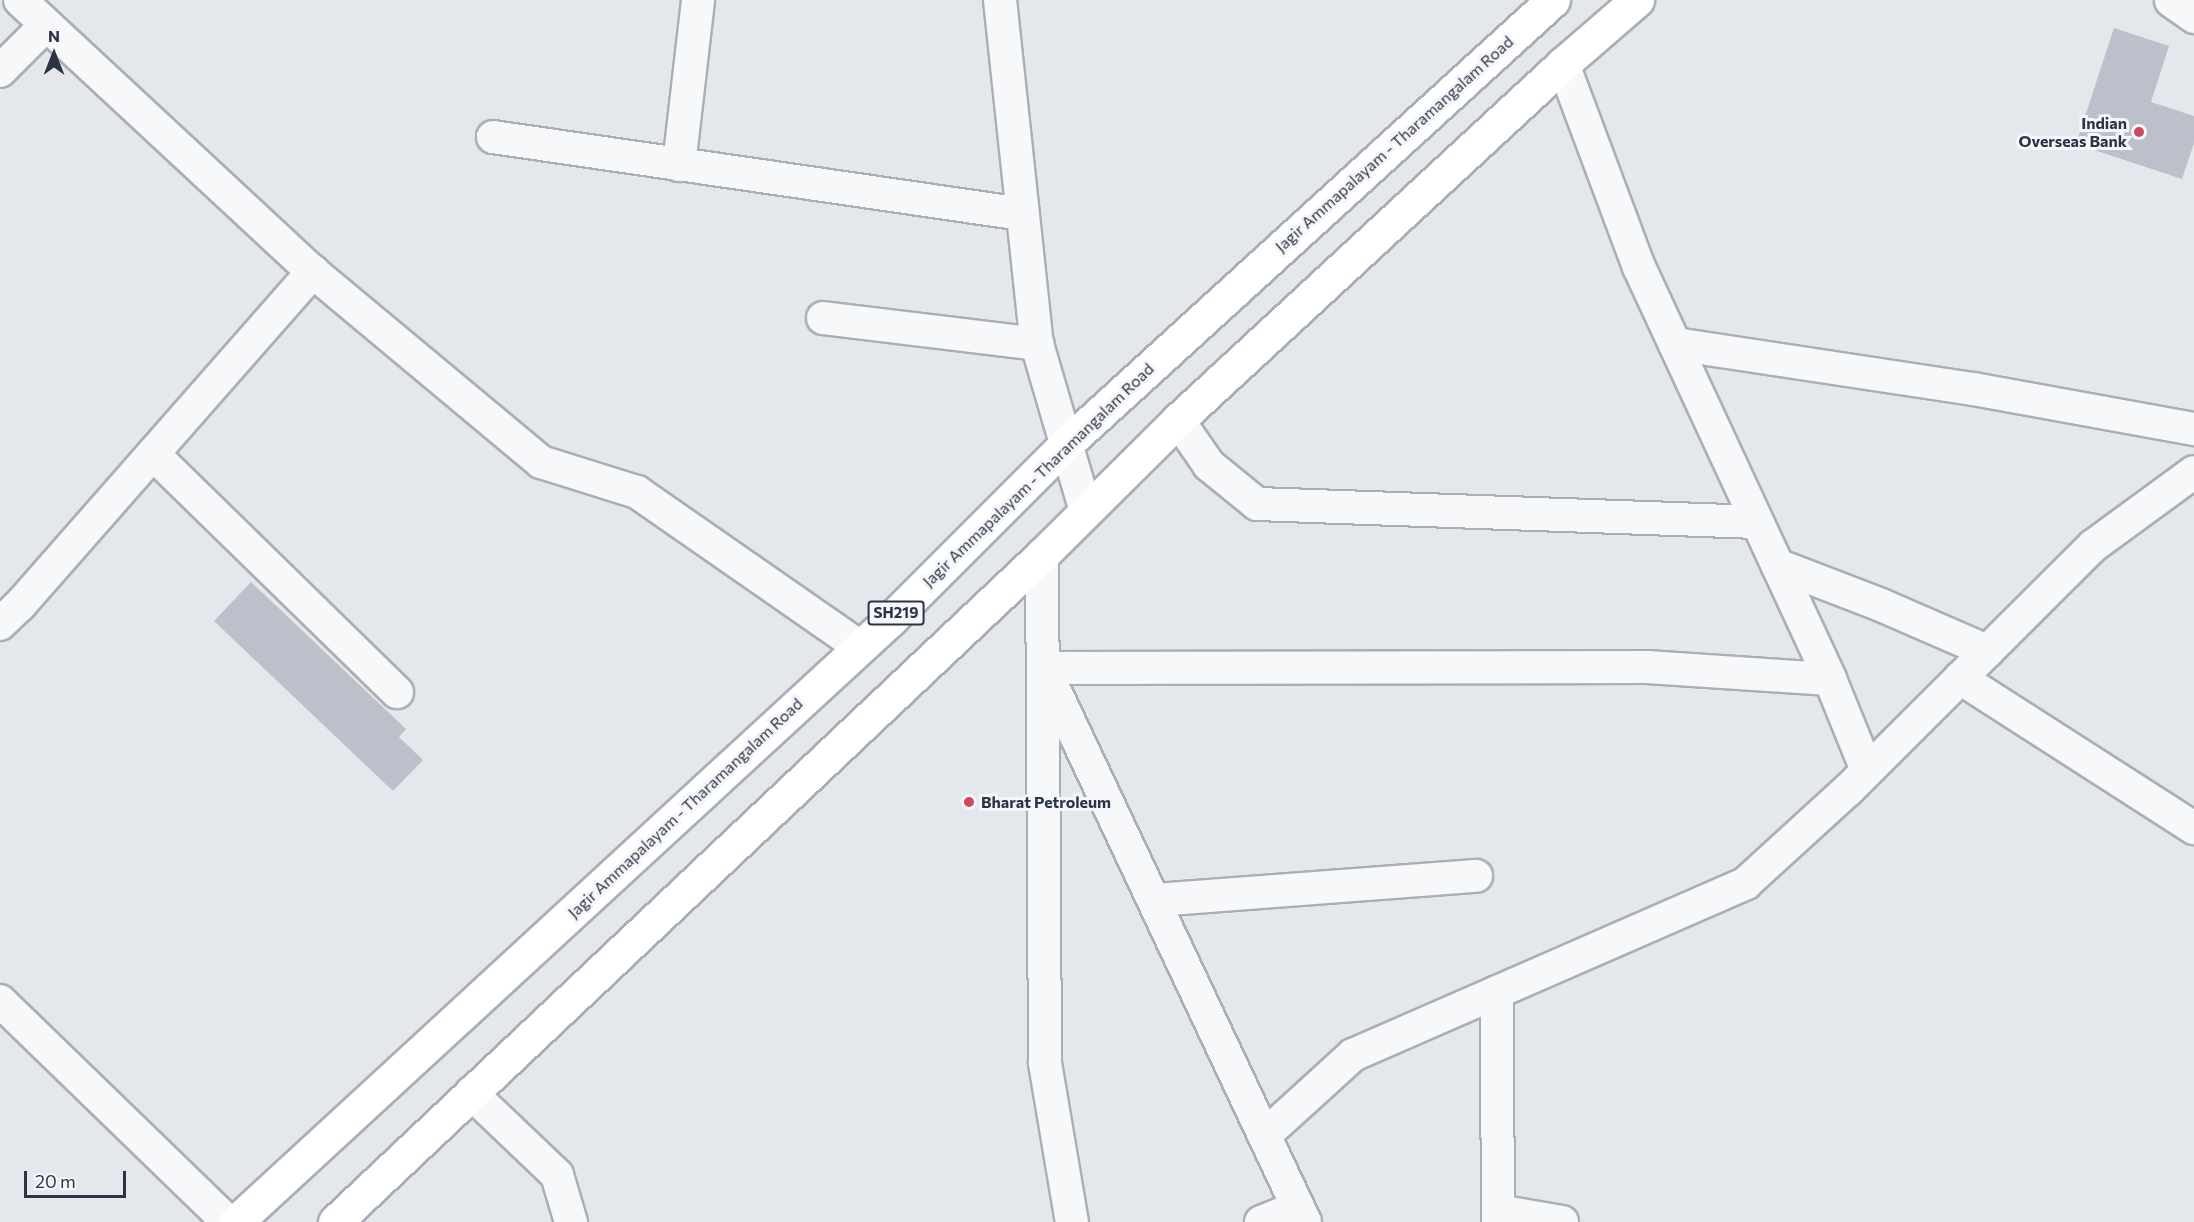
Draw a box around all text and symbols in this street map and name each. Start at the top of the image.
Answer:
north arrow [24,24,84,84]
text: N [48,26,60,45]
street label: Jagir Ammapalayam - Tharamangalam Road [1271,32,1517,256]
place label: Indian Overseas Bank [2019,113,2127,151]
marker: Indian Overseas Bank [2132,125,2146,139]
street label: Jagir Ammapalayam - Tharamangalam Road [919,359,1157,591]
road number: SH219 [868,601,924,625]
street label: Jagir Ammapalayam - Tharamangalam Road [564,694,806,922]
place label: Bharat Petroleum [981,792,1111,812]
marker: Bharat Petroleum [962,795,976,809]
scale bar [27,1159,129,1197]
text: 20 m [35,1170,76,1192]

